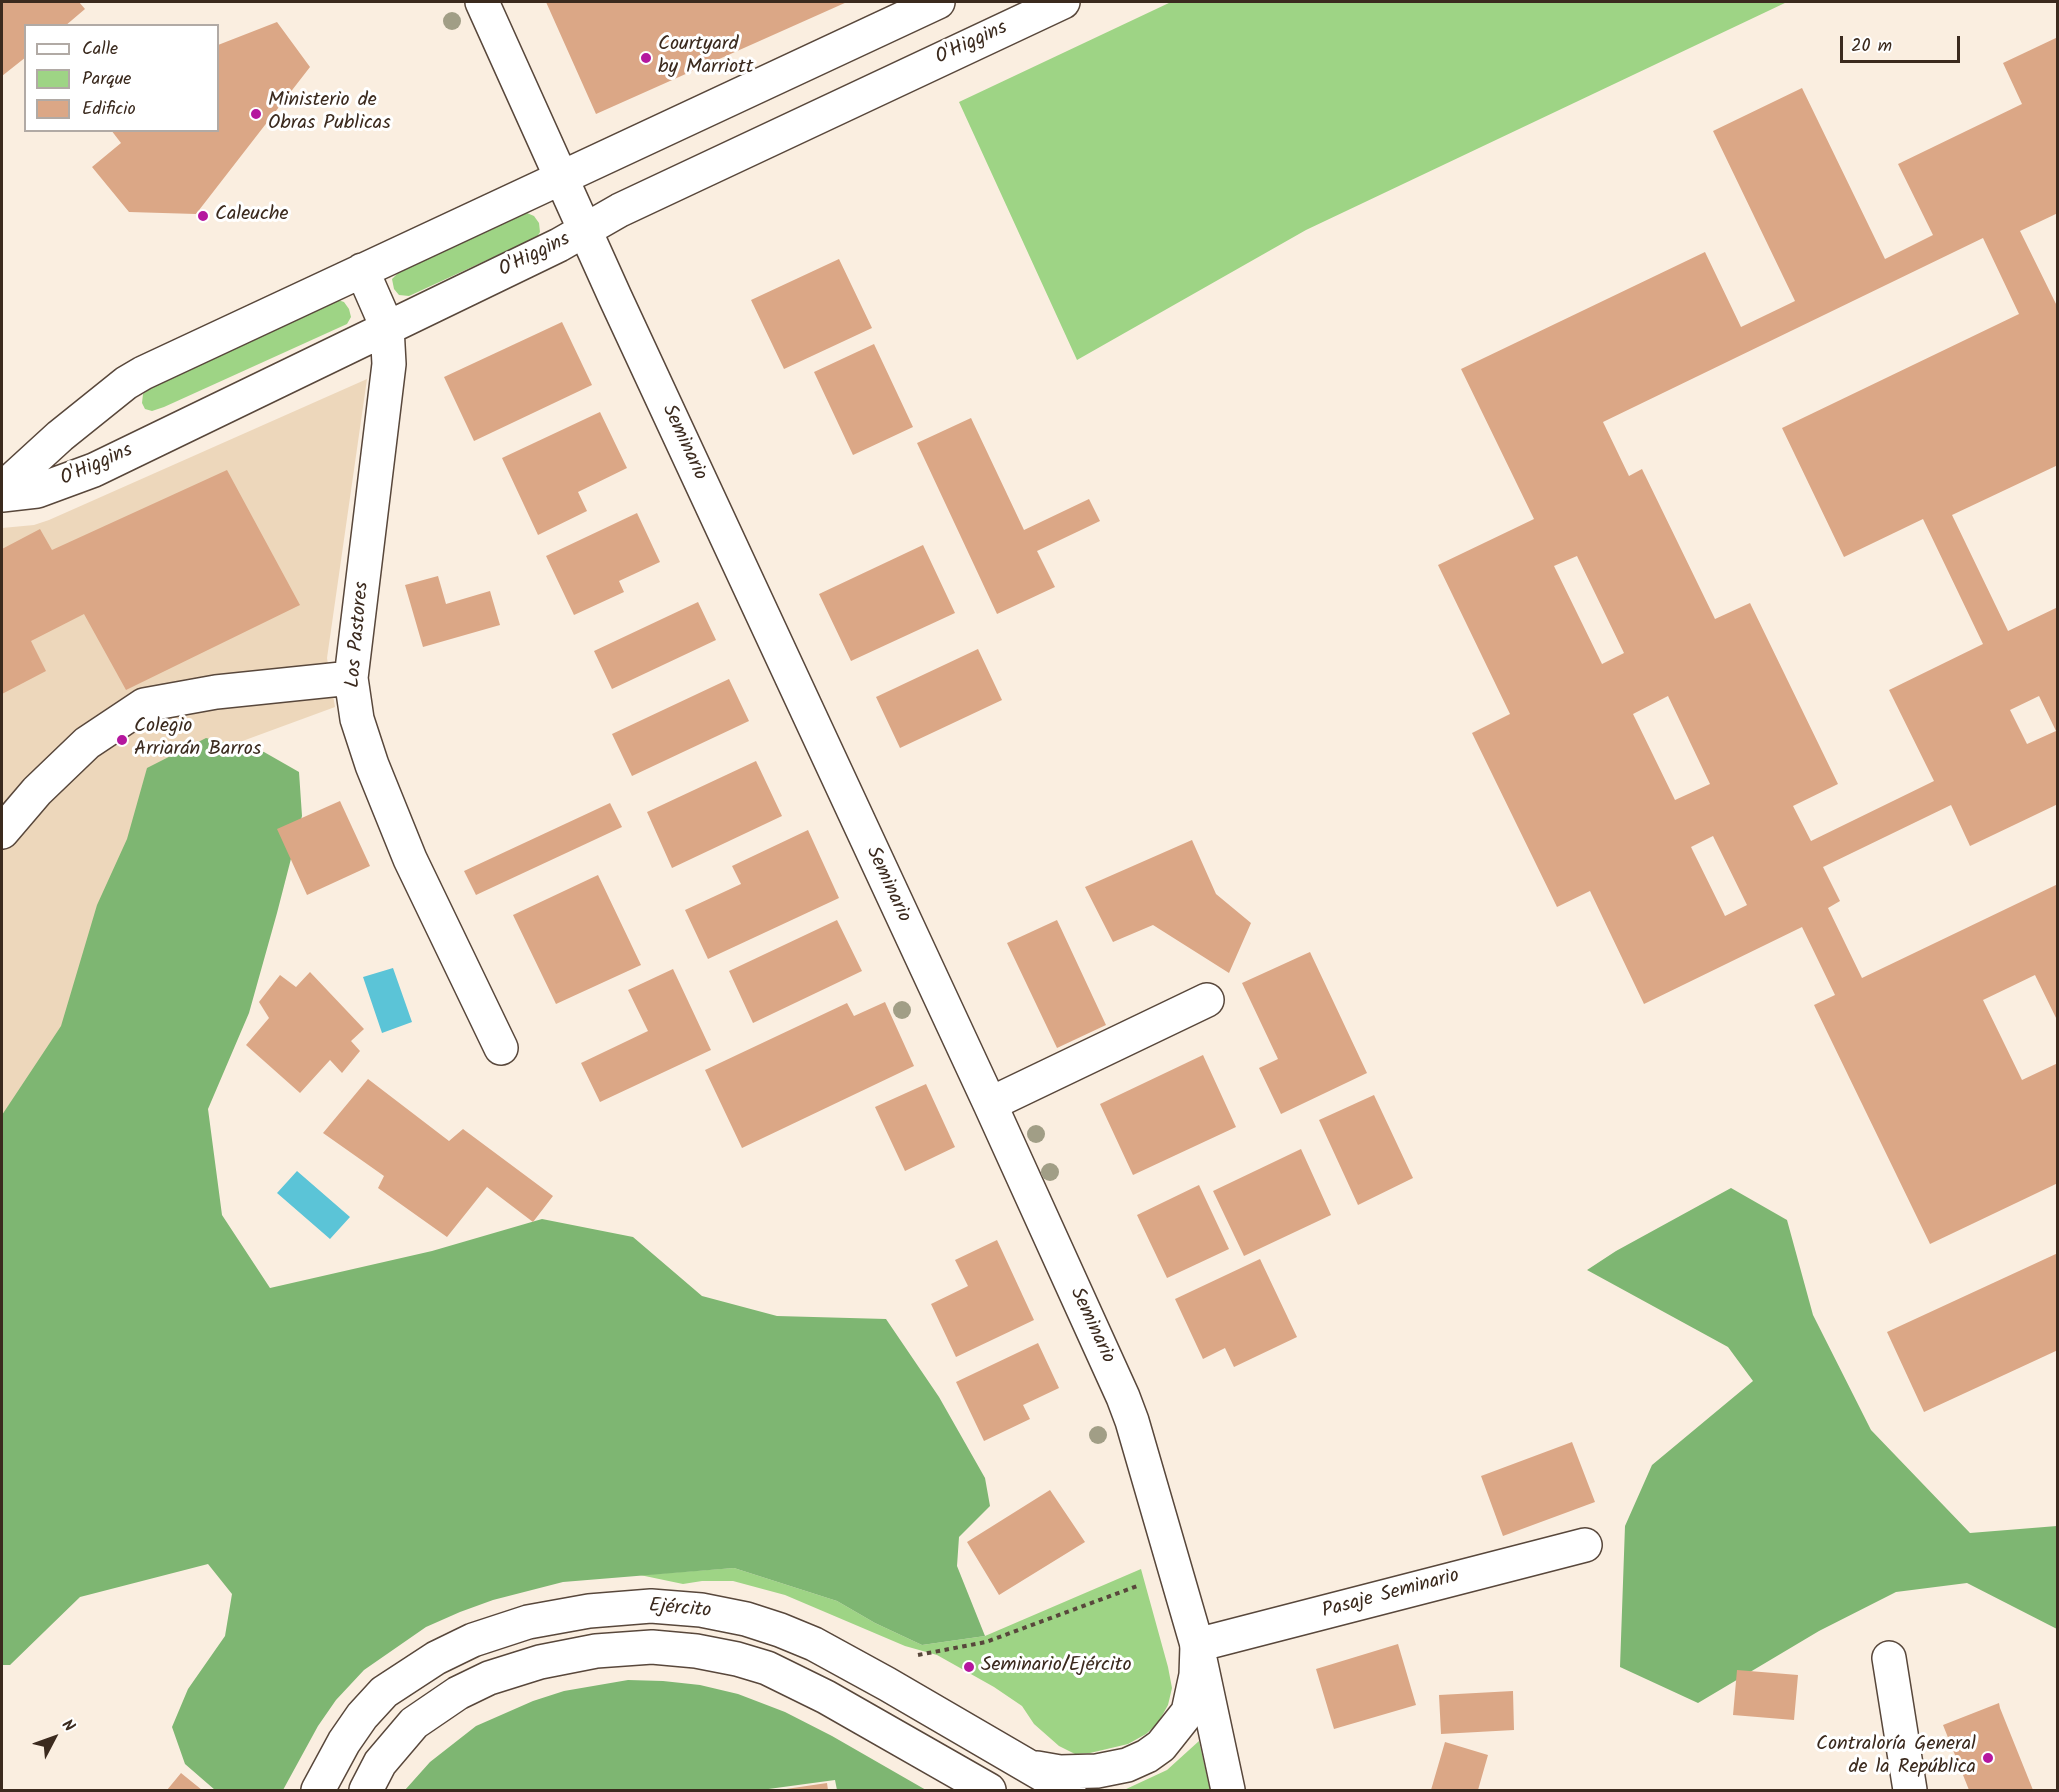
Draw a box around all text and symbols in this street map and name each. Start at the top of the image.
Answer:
street label: O'Higgins [932,17,1012,71]
legend [24,24,219,132]
scale bar [1843,24,1963,62]
text: 20 m [1851,32,1892,61]
place label: Courtyard by Marriott [658,34,754,81]
text: Calle [82,35,118,64]
marker: Courtyard by Marriott [639,51,653,65]
text: Parque [82,65,131,94]
place label: Ministerio de Obras Publicas [268,90,391,137]
text: Edificio [82,95,136,124]
marker: Ministerio de Obras Publicas [249,107,263,121]
place label: Caleuche [215,204,288,228]
marker: Caleuche [196,209,210,223]
street label: O'Higgins [495,228,575,284]
street label: Seminario [655,401,711,485]
street label: O'Higgins [57,440,137,492]
street label: Los Pastores [342,581,376,689]
place label: Colegio Arriarán Barros [134,716,261,763]
marker: Colegio Arriarán Barros [115,733,129,747]
street label: Seminario [859,843,915,927]
street label: Seminario [1063,1284,1119,1368]
street label: Pasaje Seminario [1320,1565,1462,1625]
street label: Ejército [648,1595,712,1625]
place label: Seminario/Ejército [981,1655,1131,1679]
marker: Seminario/Ejército [962,1660,976,1674]
north arrow [24,1708,84,1768]
text: N [55,1714,81,1738]
place label: Contraloría General de la República [1816,1734,1976,1781]
marker: Contraloría General de la República [1981,1751,1995,1765]

